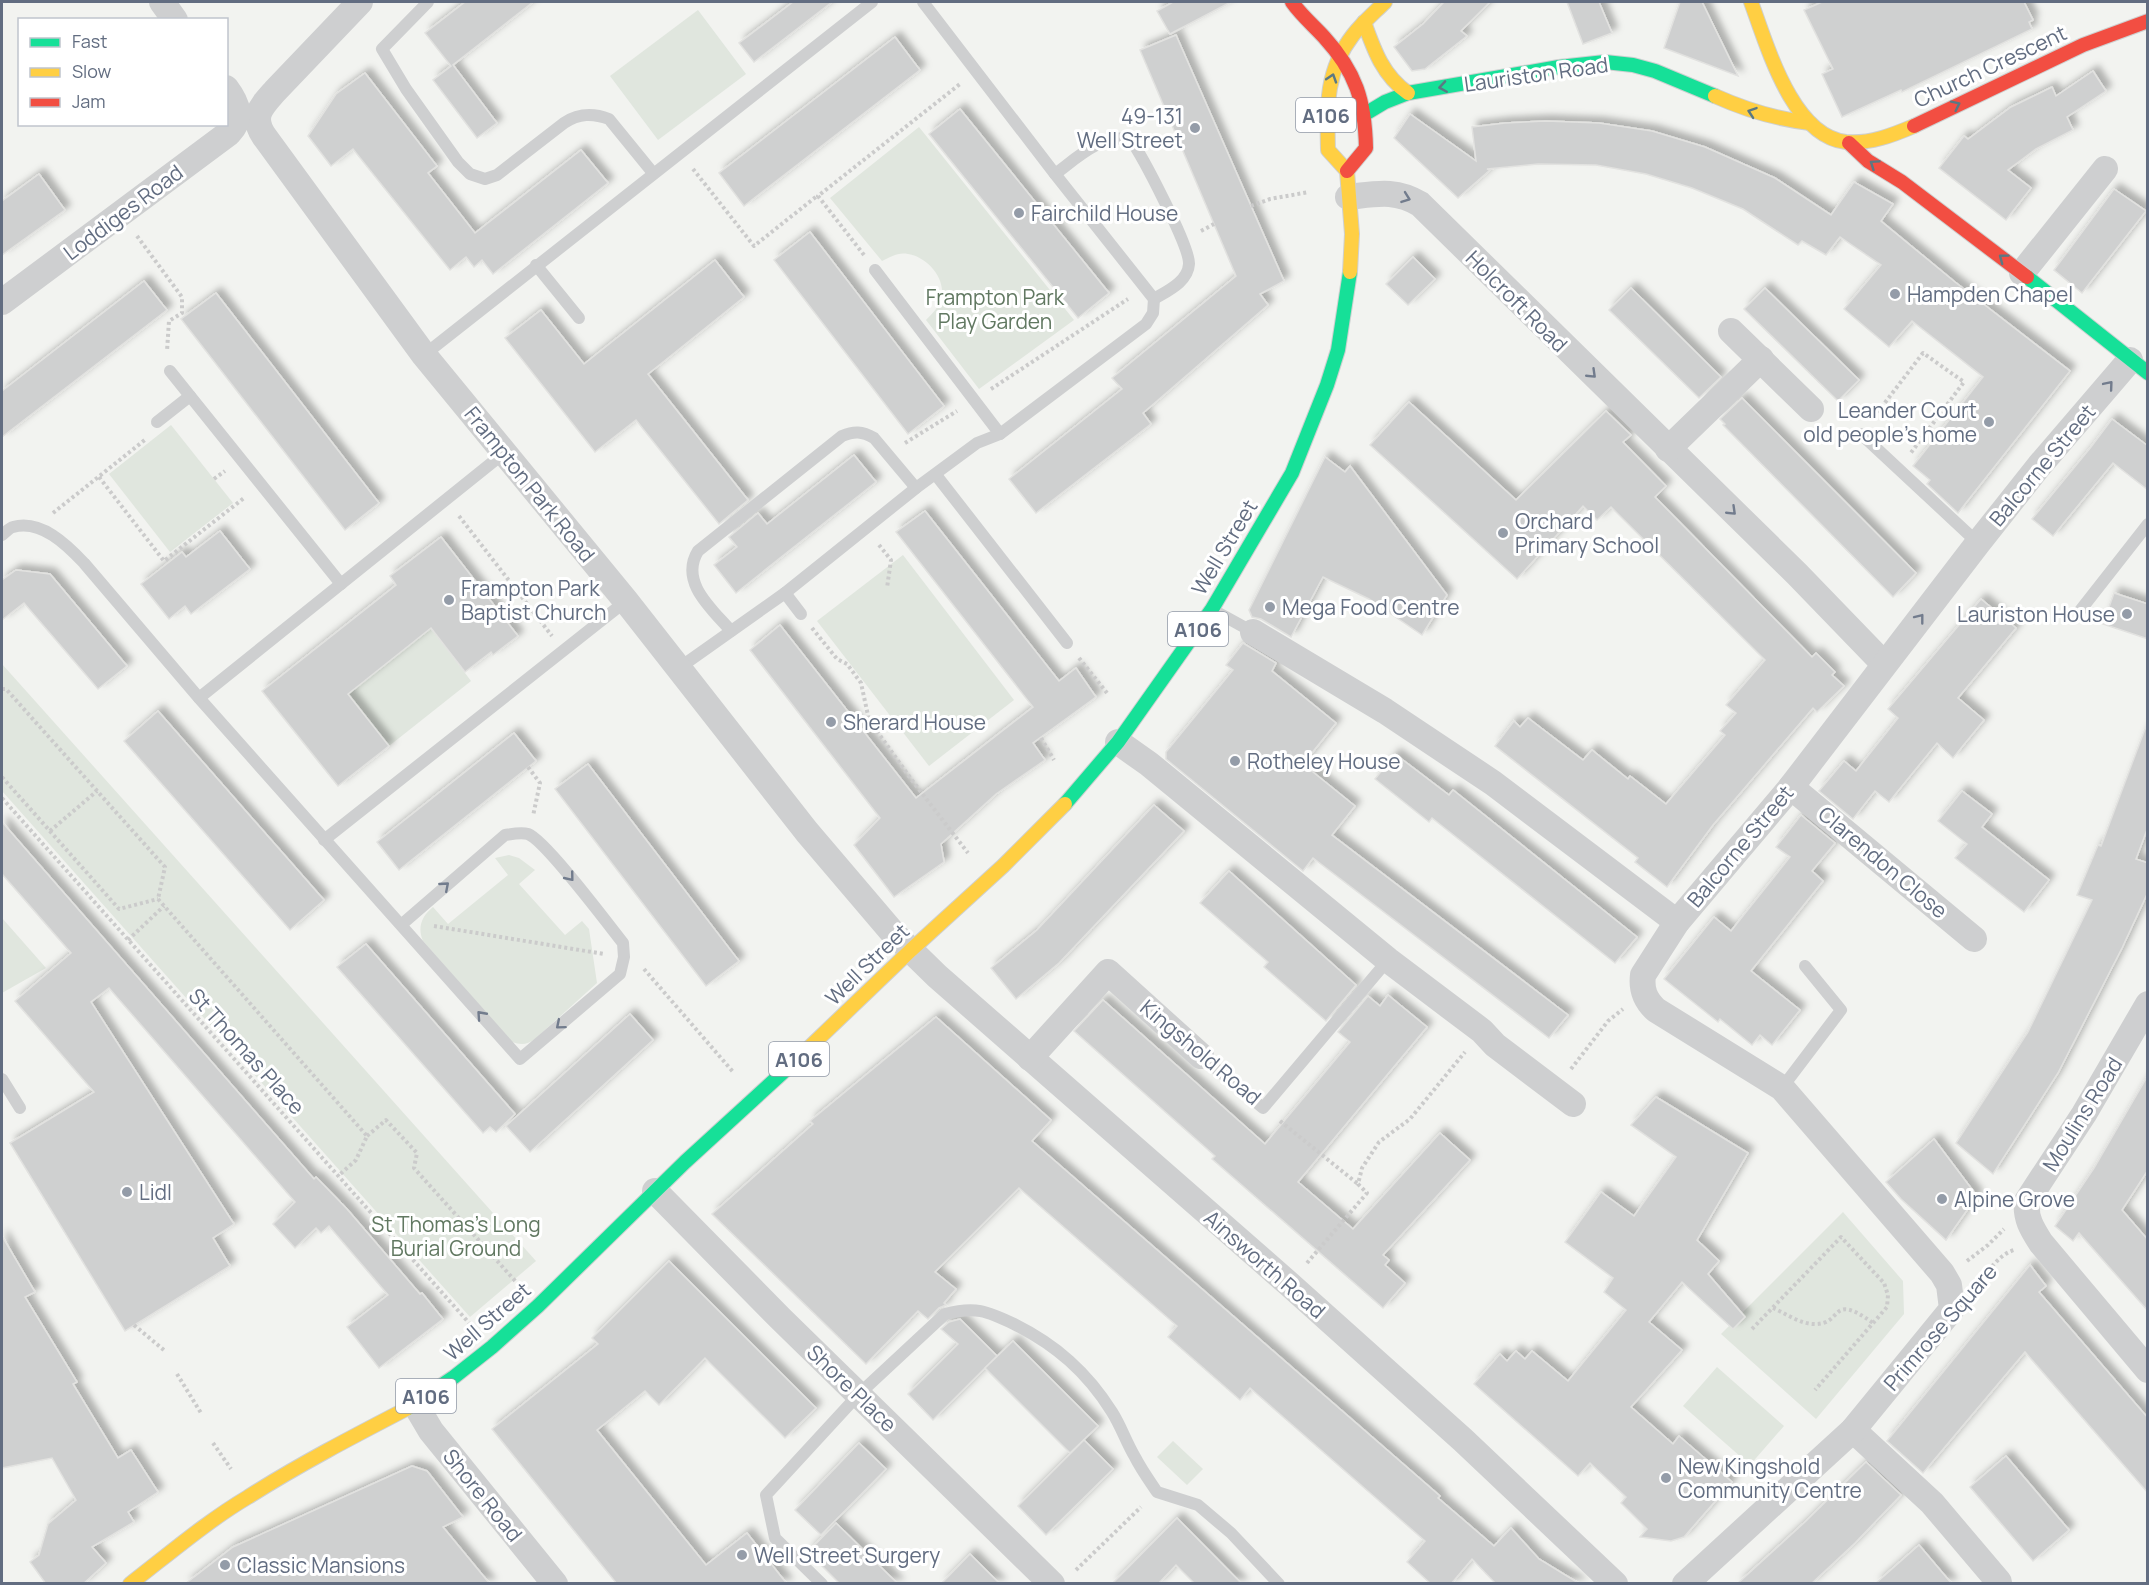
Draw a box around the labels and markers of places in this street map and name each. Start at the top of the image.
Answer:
place label: 49-131 Well Street [1077,102,1183,154]
marker: 49-131 Well Street [1188,121,1202,135]
place label: Fairchild House [1031,199,1178,227]
marker: Fairchild House [1012,206,1026,220]
place label: Hampden Chapel [1907,280,2073,308]
marker: Hampden Chapel [1888,287,1902,301]
place label: Leander Court old people's home [1803,396,1977,448]
marker: Leander Court old people's home [1982,415,1996,429]
place label: Orchard Primary School [1515,507,1659,559]
marker: Orchard Primary School [1496,526,1510,540]
place label: Frampton Park Baptist Church [461,574,606,626]
marker: Frampton Park Baptist Church [442,593,456,607]
place label: Mega Food Centre [1282,593,1459,621]
marker: Mega Food Centre [1263,600,1277,614]
place label: Lauriston House [1957,600,2115,628]
marker: Lauriston House [2120,607,2134,621]
place label: Sherard House [843,708,986,736]
marker: Sherard House [824,715,838,729]
place label: Rotheley House [1247,747,1401,775]
marker: Rotheley House [1228,754,1242,768]
place label: Lidl [139,1178,172,1206]
marker: Lidl [120,1185,134,1199]
place label: Alpine Grove [1954,1185,2075,1213]
marker: Alpine Grove [1935,1192,1949,1206]
place label: New Kingshold Community Centre [1678,1452,1862,1504]
marker: New Kingshold Community Centre [1659,1471,1673,1485]
place label: Well Street Surgery [754,1541,940,1569]
marker: Well Street Surgery [735,1548,749,1562]
place label: Classic Mansions [237,1551,405,1579]
marker: Classic Mansions [218,1558,232,1572]

